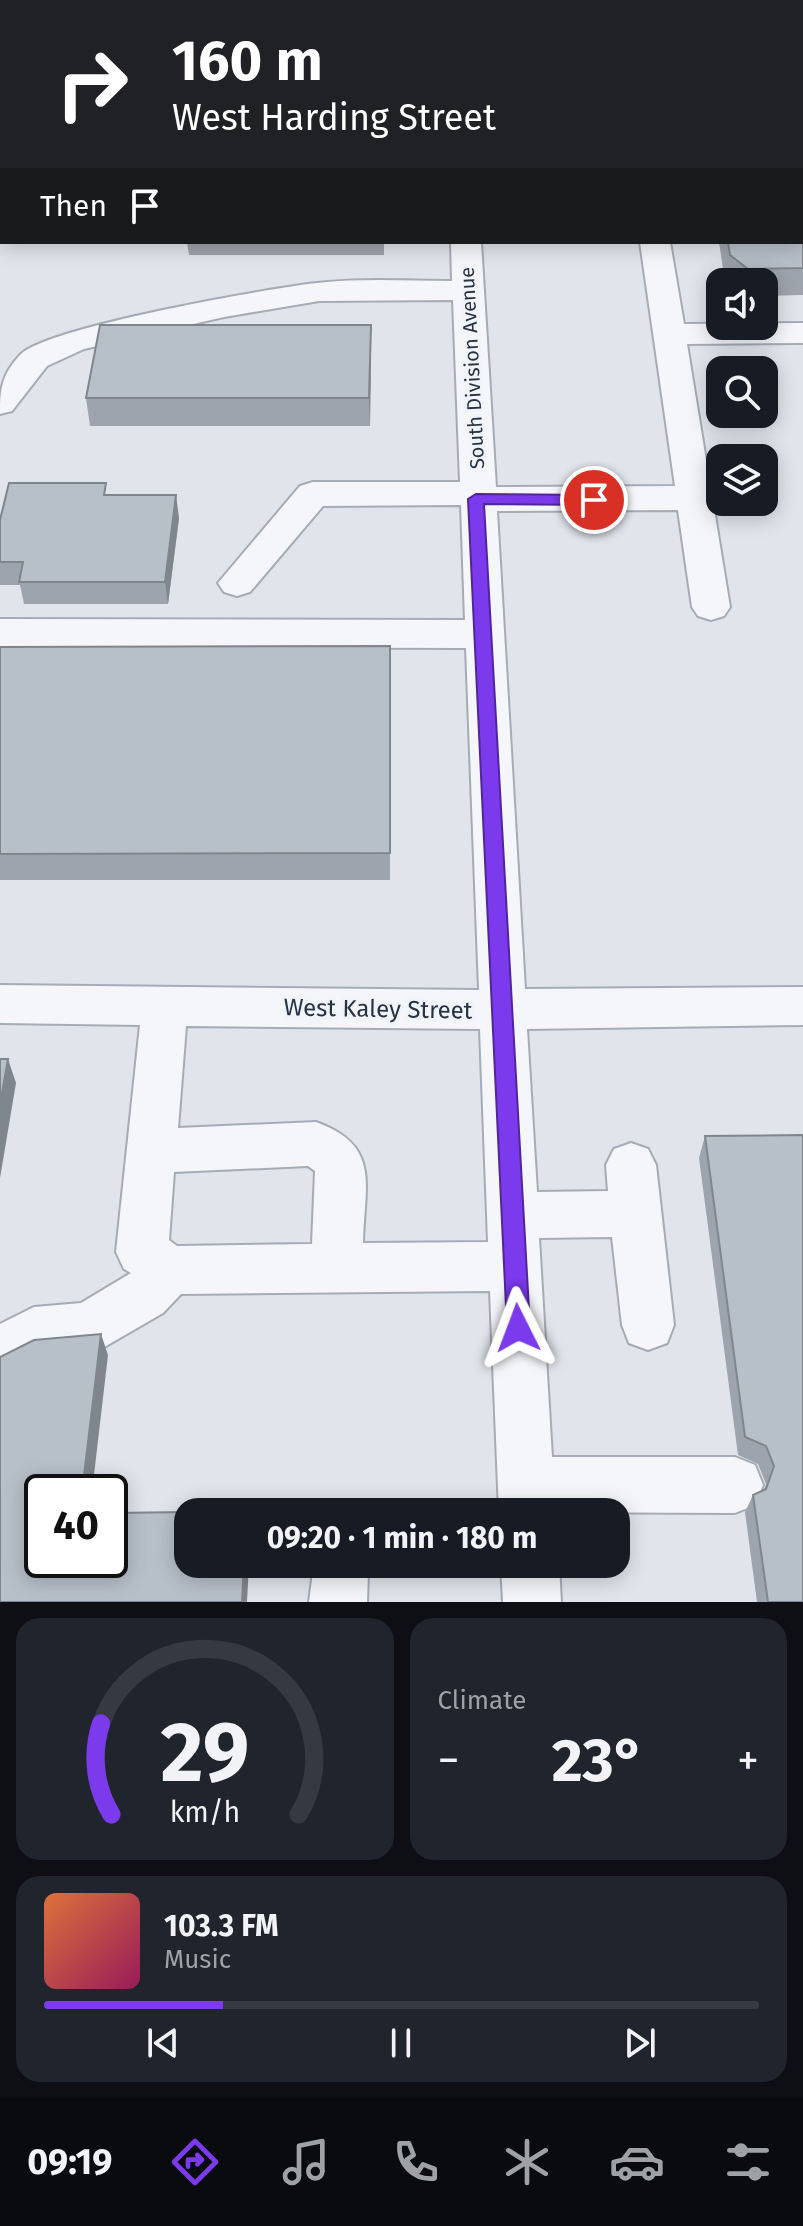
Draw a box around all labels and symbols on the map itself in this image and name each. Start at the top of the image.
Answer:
street label: South Division Avenue [455,266,489,470]
pin [560,466,628,534]
street label: West Kaley Street [283,993,473,1025]
position arrow [476,1286,560,1370]
speed limit sign: 40 [24,1474,128,1578]

